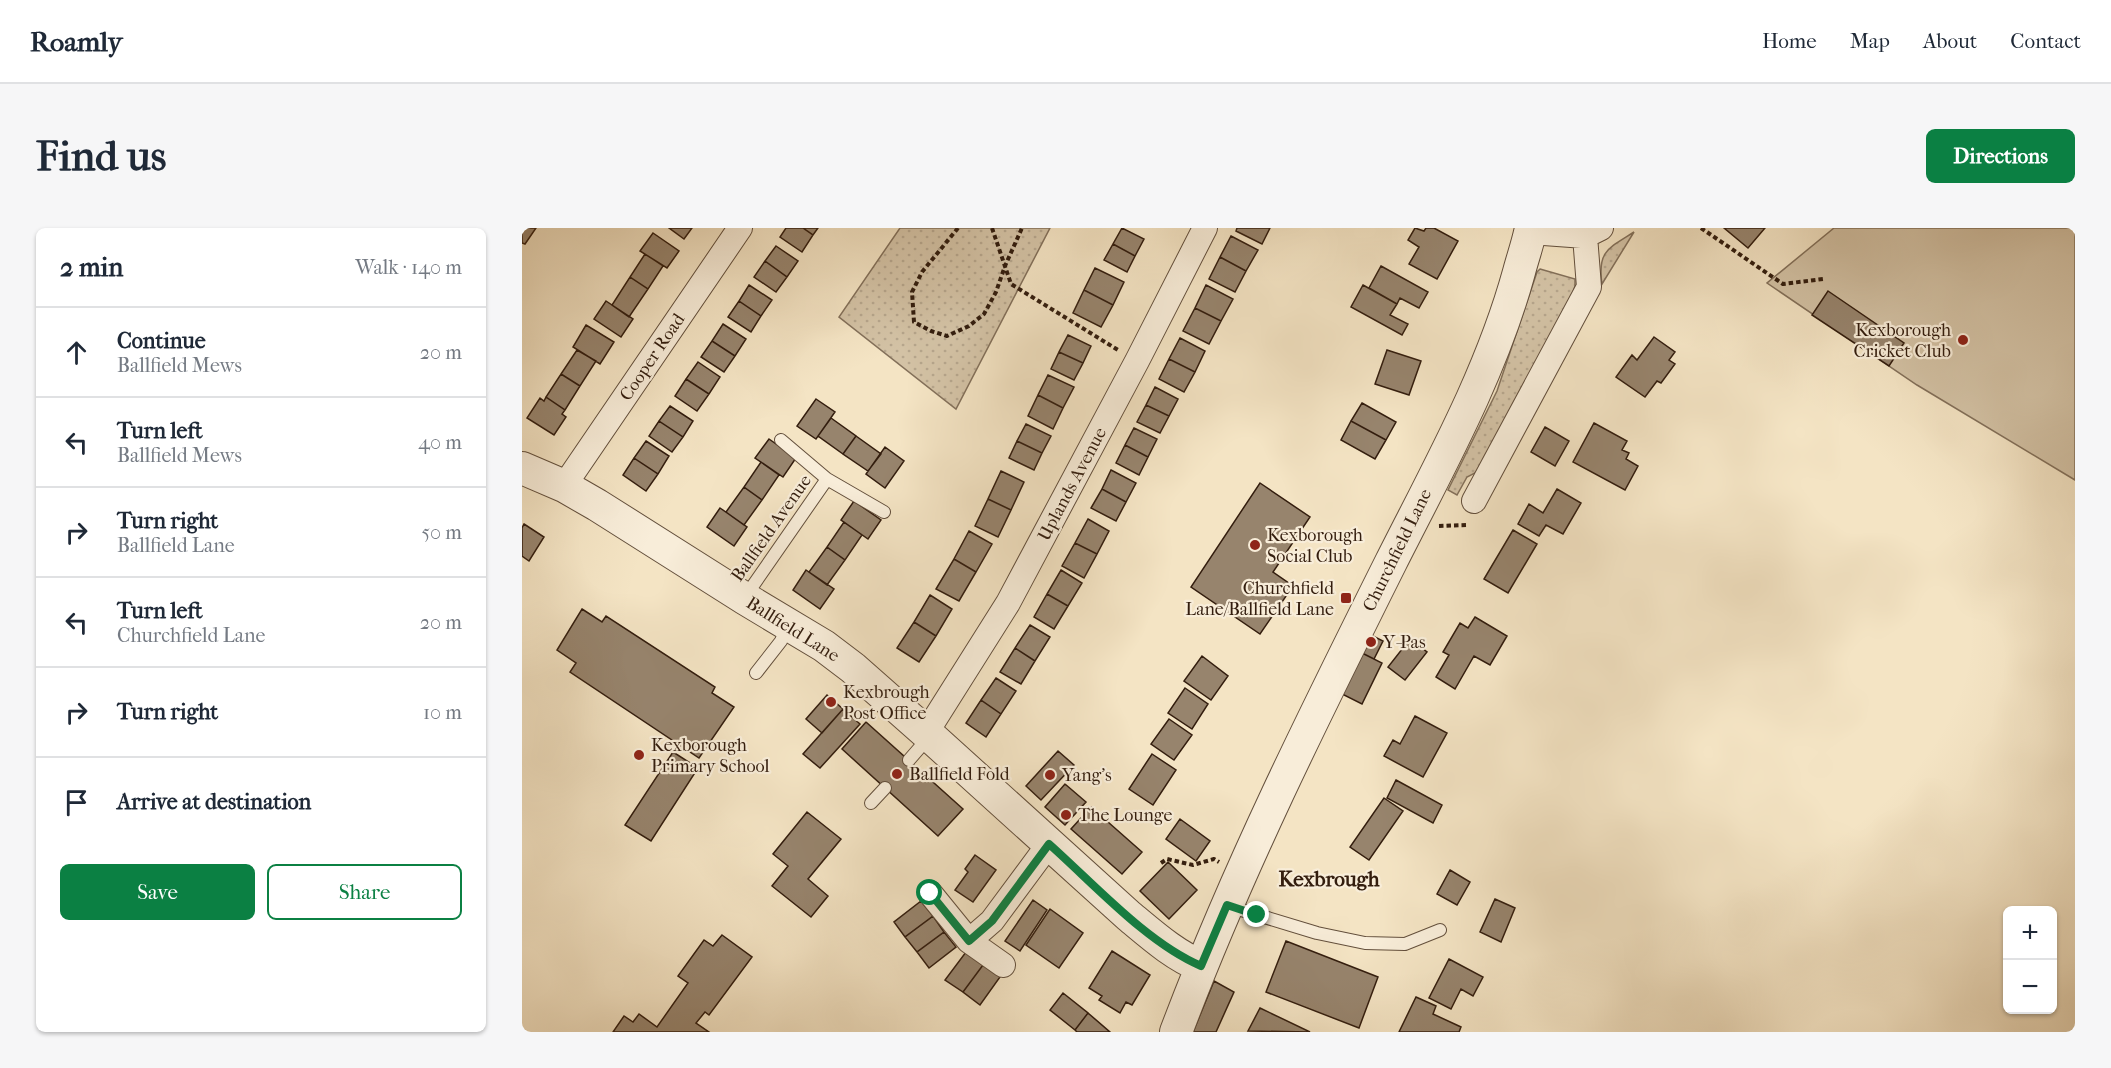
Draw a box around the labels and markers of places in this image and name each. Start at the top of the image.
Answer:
place label: Kexborough Cricket Club [1854,320,1951,362]
marker: Kexborough Cricket Club [1956,333,1970,347]
place label: Kexborough Social Club [1267,525,1363,567]
marker: Kexborough Social Club [1248,538,1262,552]
place label: Churchfield Lane/Ballfield Lane [1185,578,1334,620]
marker: Churchfield Lane/Ballfield Lane [1339,591,1353,605]
place label: Y-Pas [1382,632,1426,653]
marker: Y-Pas [1364,635,1378,649]
place label: Kexbrough Post Office [843,682,930,724]
marker: Kexbrough Post Office [824,695,838,709]
place label: Kexborough Primary School [651,735,770,777]
marker: Kexborough Primary School [632,748,646,762]
place label: Ballfield Fold [909,764,1010,785]
place label: Yang's [1061,765,1112,786]
marker: Ballfield Fold [890,767,904,781]
marker: Yang's [1043,768,1057,782]
place label: The Lounge [1078,805,1172,826]
marker: The Lounge [1059,808,1073,822]

